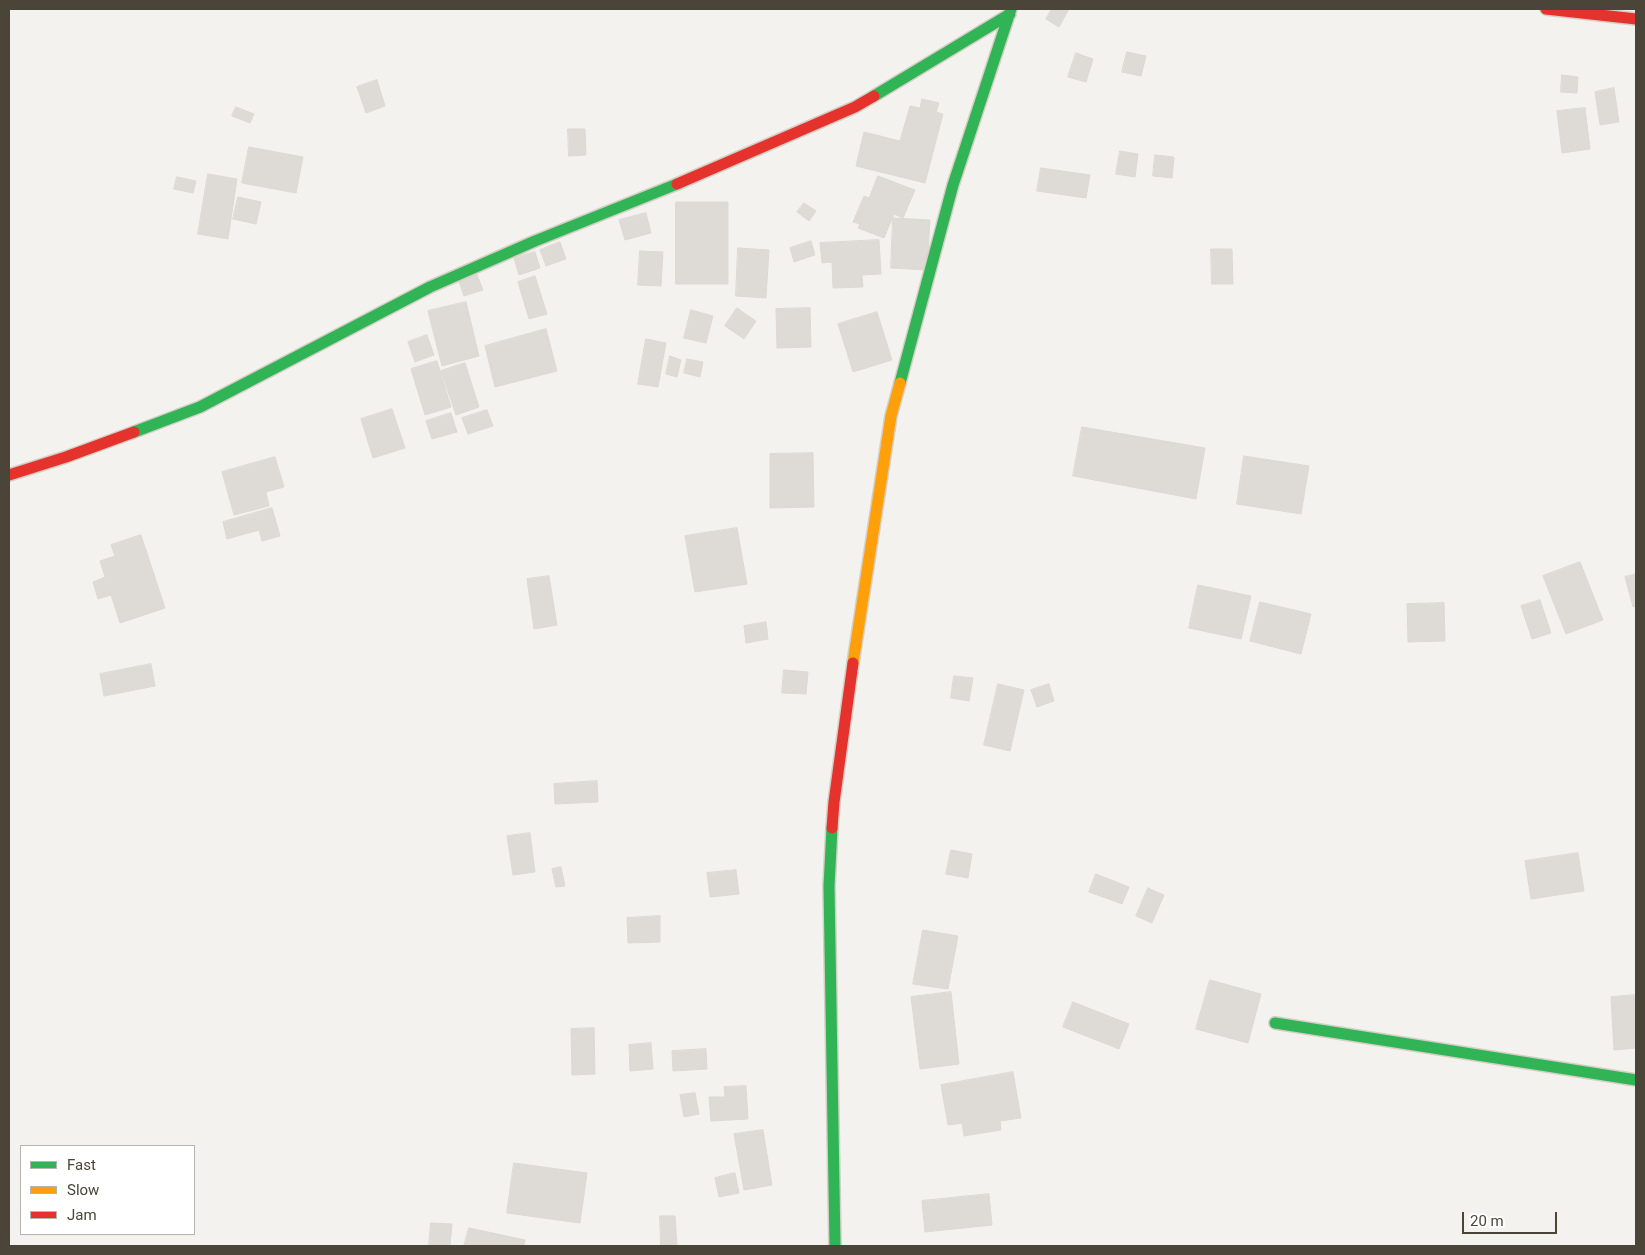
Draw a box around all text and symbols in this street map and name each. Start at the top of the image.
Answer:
legend [20,1145,195,1235]
text: Fast [67,1156,96,1174]
text: Slow [67,1181,99,1199]
scale bar [1465,1202,1560,1234]
text: Jam [67,1206,97,1224]
text: 20 m [1470,1212,1504,1230]

